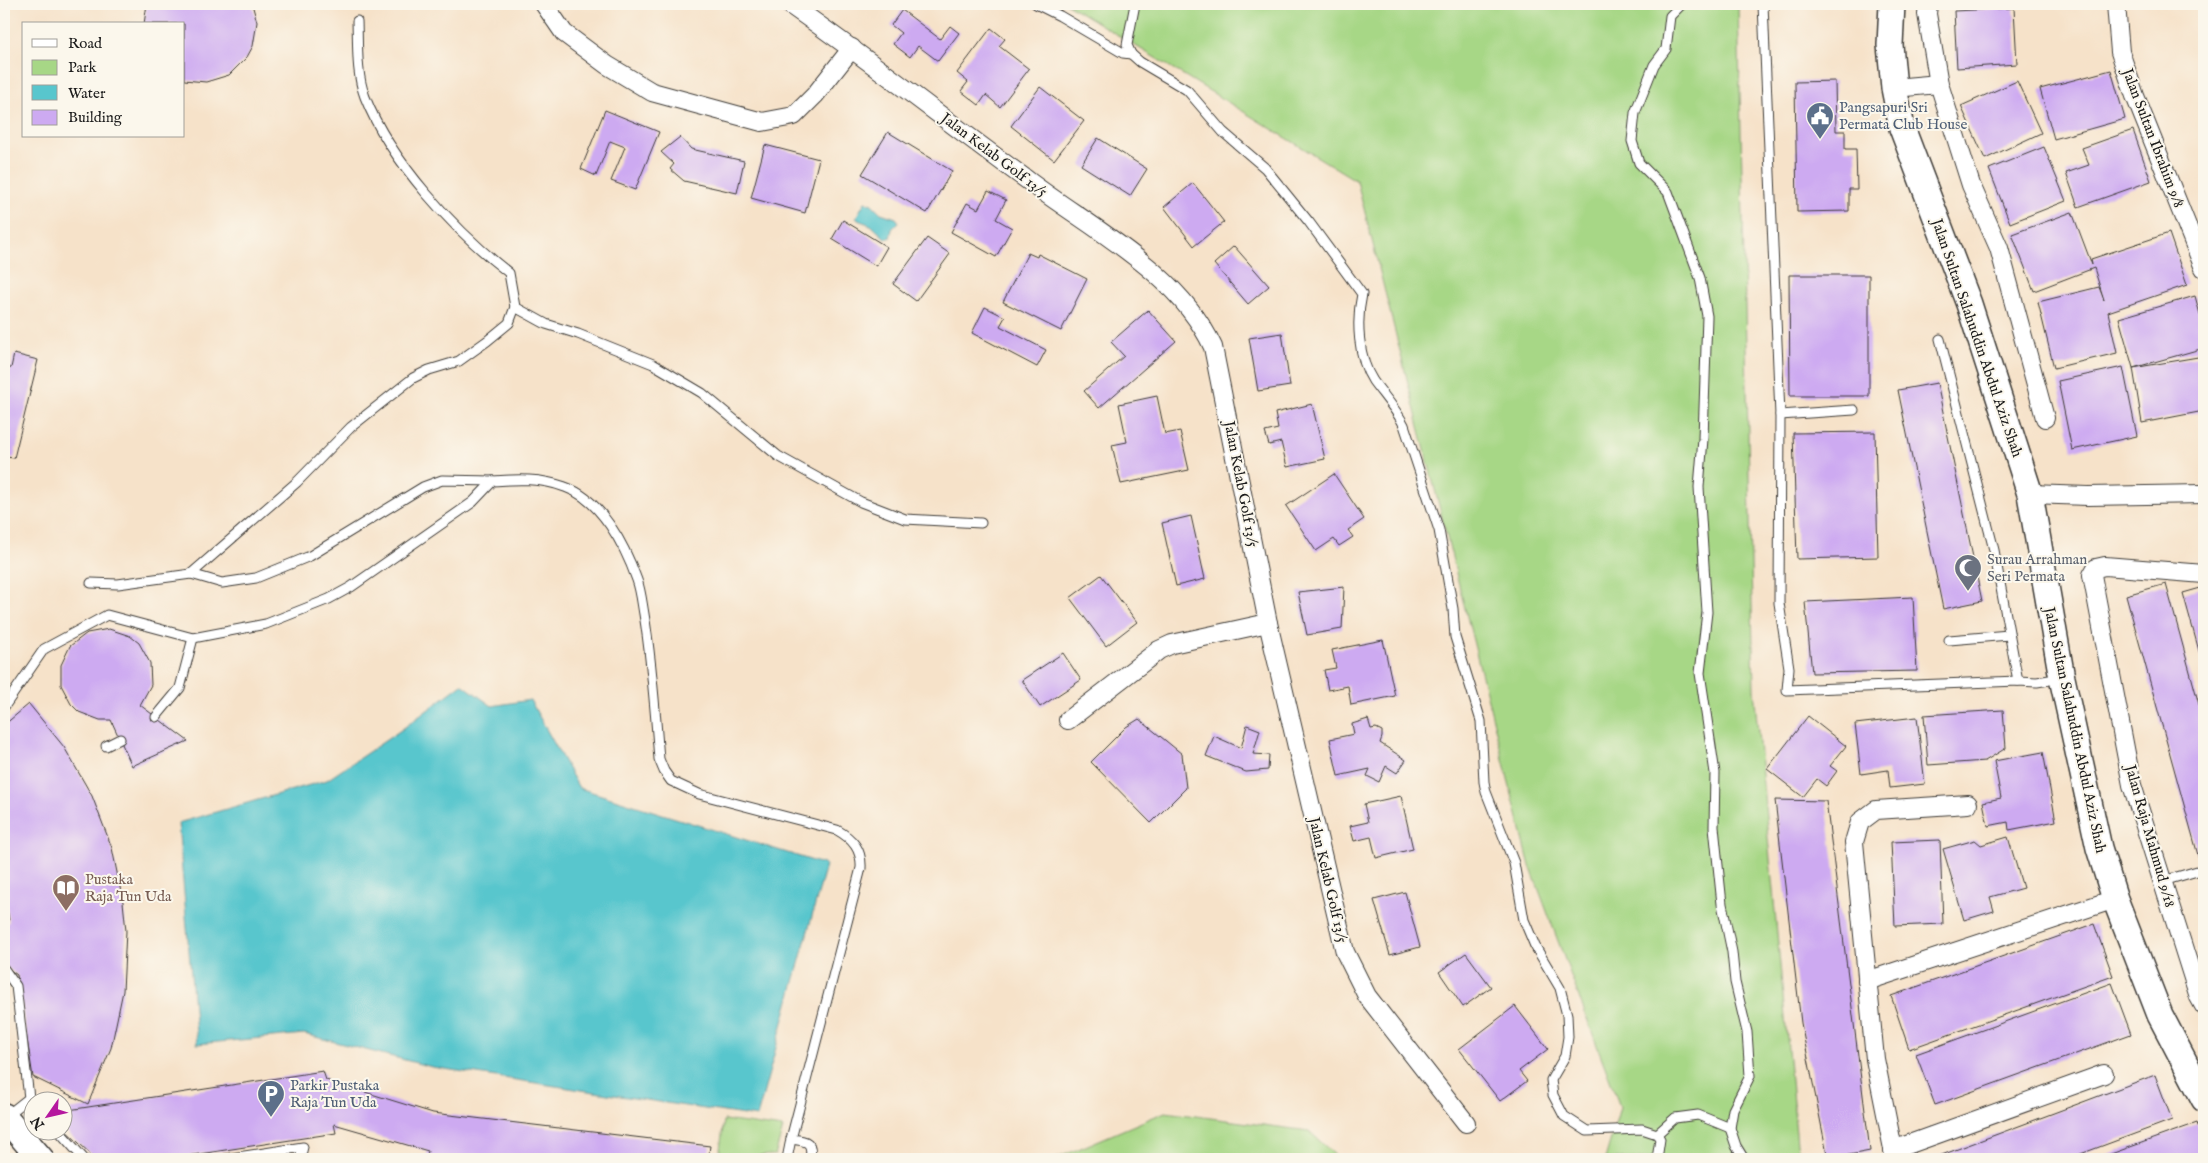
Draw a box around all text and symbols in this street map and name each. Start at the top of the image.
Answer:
legend [22,22,185,138]
text: Road [68,34,103,53]
text: Park [68,58,98,77]
street label: Jalan Sultan Ibrahim 9/8 [2117,64,2188,210]
text: Water [68,84,106,103]
place label: Pangsapuri Sri Permata Club House [1839,98,1967,134]
public building icon: Pangsapuri Sri Permata Club House [1805,101,1835,140]
text: Building [68,108,123,127]
street label: Jalan Kelab Golf 13/5 [935,108,1051,202]
street label: Jalan Sultan Salahuddin Abdul Aziz Shah [1927,214,2027,460]
street label: Jalan Kelab Golf 13/5 [1219,417,1263,549]
place label: Surau Arrahman Seri Permata [1987,550,2087,586]
mosque icon: Surau Arrahman Seri Permata [1953,553,1983,592]
street label: Jalan Sultan Salahuddin Abdul Aziz Shah [2039,603,2110,855]
street label: Jalan Raja Mahmud 9/18 [2120,761,2179,910]
street label: Jalan Kelab Golf 13/5 [1304,813,1352,945]
place label: Pustaka Raja Tun Uda [85,870,172,906]
library icon: Pustaka Raja Tun Uda [51,873,81,912]
place label: Parkir Pustaka Raja Tun Uda [290,1076,380,1112]
parking icon: Parkir Pustaka Raja Tun Uda [256,1079,286,1118]
north arrow [22,1090,72,1140]
text: N [27,1113,49,1134]

